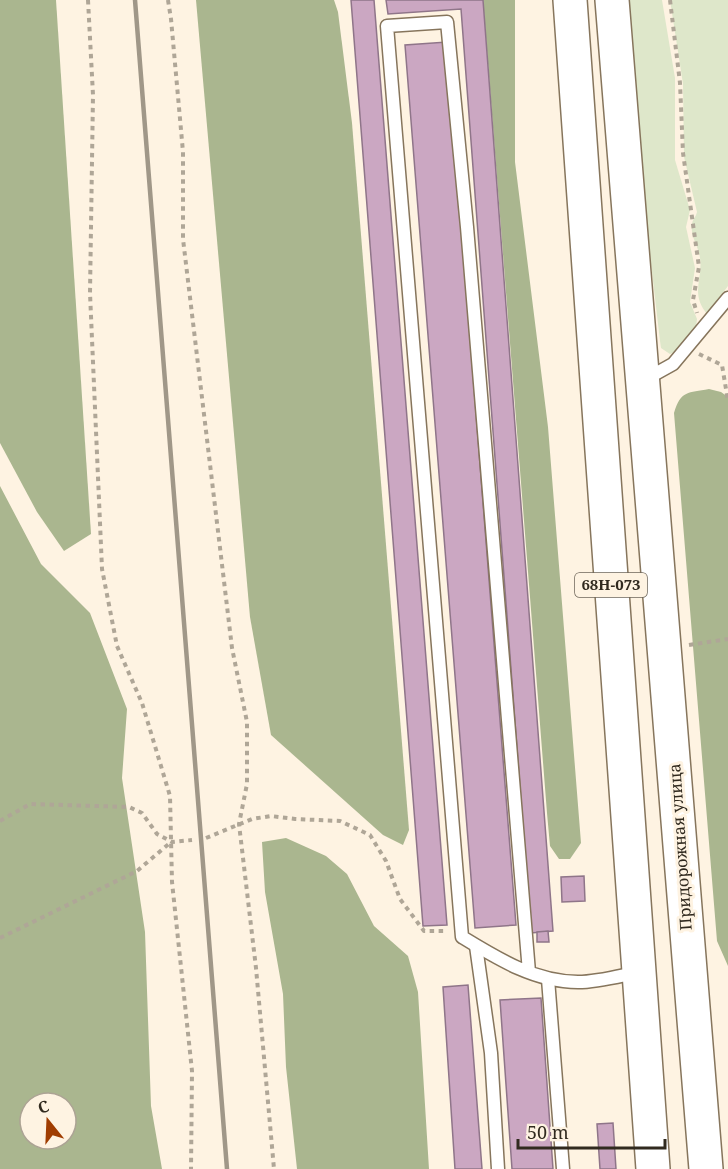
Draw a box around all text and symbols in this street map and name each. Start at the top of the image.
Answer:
road number: 68Н-073 [575,573,647,597]
street label: Придорожная улица [663,763,697,931]
north arrow [18,1091,78,1151]
text: С [35,1095,52,1119]
scale bar [518,1112,665,1150]
text: 50 m [527,1120,569,1144]

